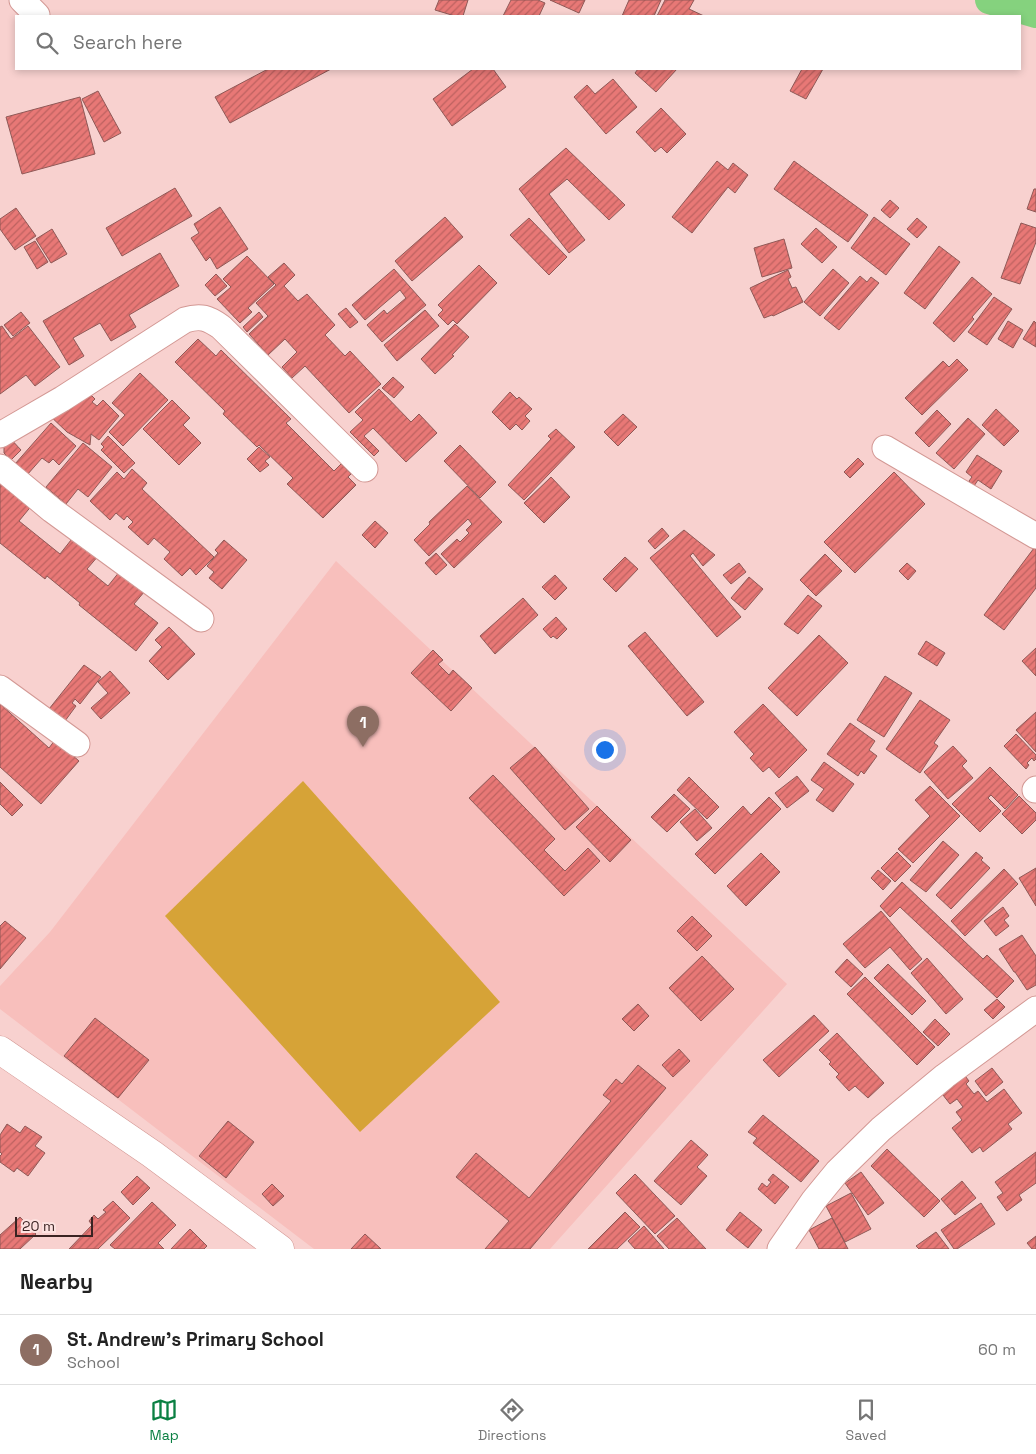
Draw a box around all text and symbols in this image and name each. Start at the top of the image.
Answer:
search box [15,15,1021,70]
icon: search [33,29,61,57]
text: Search here [73,30,183,55]
pin: 1 [347,706,379,747]
your location [592,737,618,763]
scale bar [15,1214,92,1237]
text: 20 m [22,1217,55,1235]
text: Nearby [20,1268,93,1295]
text: St. Andrew's Primary School [67,1327,324,1352]
text: 1 [32,1339,40,1360]
text: 60 m [978,1339,1016,1360]
text: School [67,1352,120,1373]
tab: Map [150,1396,179,1444]
tab: Directions [478,1396,546,1444]
tab: Saved [846,1396,886,1444]

